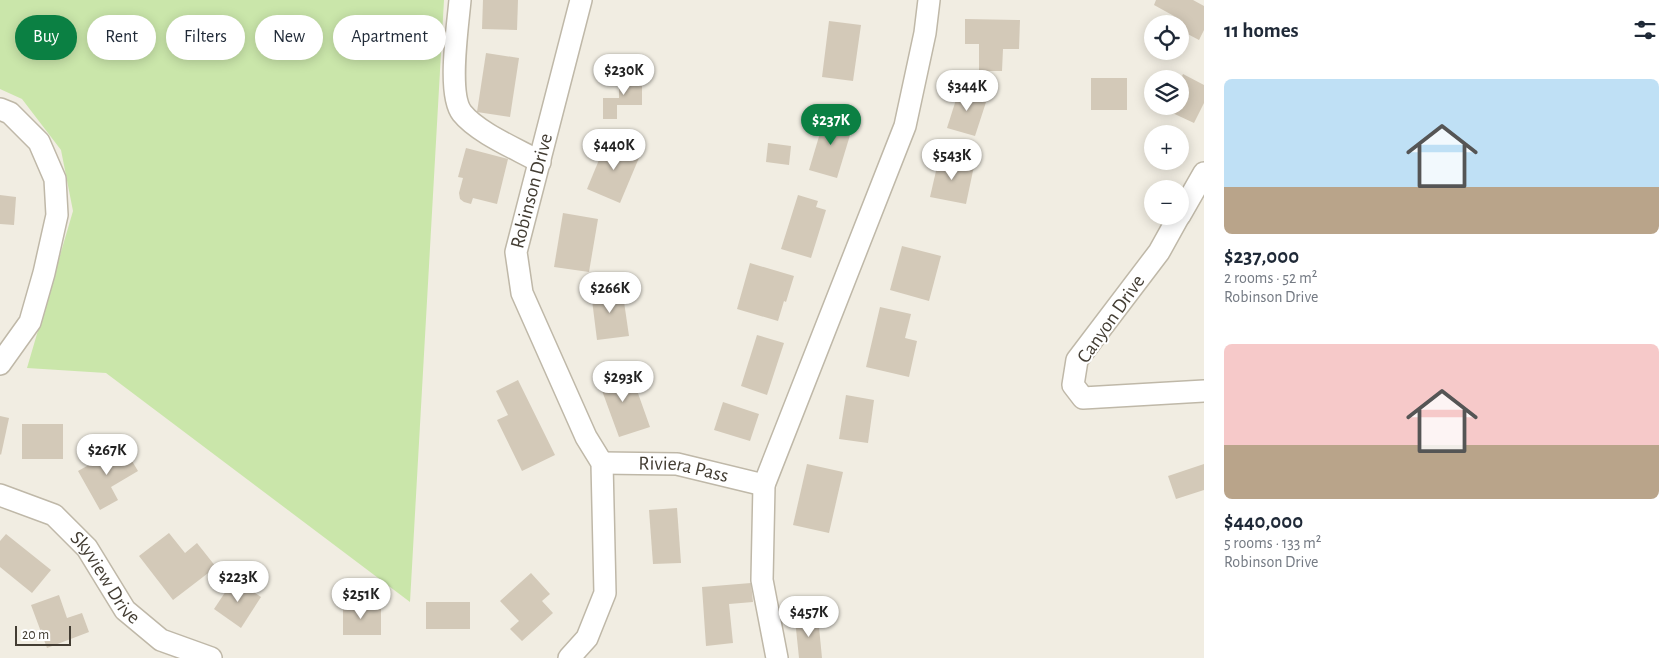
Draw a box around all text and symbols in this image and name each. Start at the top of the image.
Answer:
chip: Buy [15,15,77,60]
chip: Rent [87,15,156,60]
chip: Filters [166,15,245,60]
chip: New [255,15,323,60]
chip: Apartment [333,15,446,60]
map controls [1144,15,1189,225]
button: locate [1144,15,1189,60]
icon: filters [1631,16,1659,44]
text: 11 homes [1224,20,1299,41]
pin: $230K [589,54,659,96]
text: $230K [604,62,644,78]
pin: $344K [932,70,1002,112]
button: layers [1144,70,1189,115]
text: $344K [947,78,987,94]
pin: $237K [796,104,866,146]
icon: home [1397,111,1487,201]
text: $237K [812,112,850,128]
button: + [1144,125,1189,170]
pin: $440K [579,128,649,171]
street label: Robinson Drive [507,131,556,251]
text: $440K [594,137,634,153]
pin: $543K [917,138,987,181]
text: $543K [933,147,971,163]
button: − [1144,180,1189,225]
text: $237,000 [1224,246,1299,267]
text: 2 rooms · 52 m² [1224,270,1317,286]
street label: Canyon Drive [1073,271,1149,367]
pin: $266K [575,272,645,314]
text: $266K [590,280,630,296]
text: Robinson Drive [1224,289,1318,305]
pin: $293K [588,360,658,403]
text: $293K [604,369,642,385]
icon: home [1397,376,1487,466]
pin: $267K [72,434,142,476]
text: $267K [88,442,126,458]
street label: Riviera Pass [638,453,731,486]
text: $440,000 [1224,511,1303,532]
street label: Skyview Drive [66,527,144,628]
text: 5 rooms · 133 m² [1224,535,1321,551]
text: Robinson Drive [1224,554,1318,570]
pin: $223K [203,560,273,603]
text: $223K [219,569,257,585]
pin: $251K [326,578,396,620]
text: $251K [343,586,379,602]
pin: $457K [774,596,844,638]
text: $457K [790,604,828,620]
scale bar [15,623,71,646]
text: 20 m [22,628,49,642]

